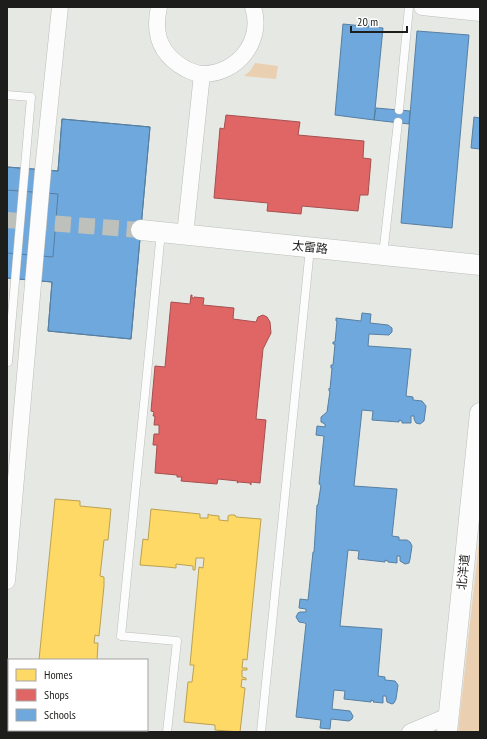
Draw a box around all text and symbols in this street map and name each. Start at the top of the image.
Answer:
scale bar [351,8,407,34]
text: 20 m [357,14,378,29]
street label: 太雷路 [291,238,329,256]
street label: 北洋道 [454,553,472,591]
legend [8,659,148,731]
text: Homes [44,667,72,682]
text: Shops [44,687,69,702]
text: Schools [44,707,76,722]

